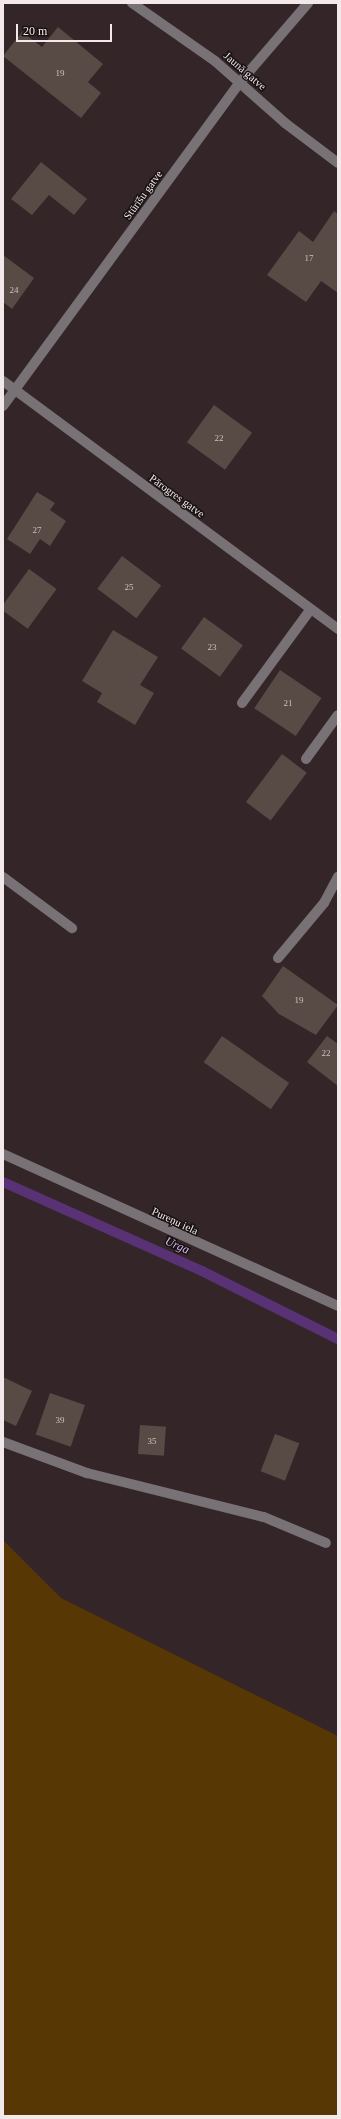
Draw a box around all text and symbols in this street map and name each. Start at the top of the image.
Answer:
scale bar [18,16,114,42]
text: 20 m [23,24,47,38]
street label: Jaunā gatve [221,49,269,93]
house number: 19 [56,68,64,78]
street label: Stūrīšu gatve [121,168,165,222]
house number: 17 [304,253,314,263]
house number: 24 [10,285,18,295]
house number: 22 [214,433,224,443]
street label: Pārogres gatve [147,472,207,520]
house number: 27 [32,525,42,535]
house number: 25 [124,582,134,592]
house number: 23 [208,642,216,652]
house number: 21 [284,698,292,708]
house number: 19 [294,995,304,1005]
house number: 22 [322,1048,330,1058]
street label: Pureņu iela [150,1204,200,1238]
water label: Urga [163,1234,191,1258]
house number: 39 [56,1415,64,1425]
house number: 35 [148,1436,156,1446]

